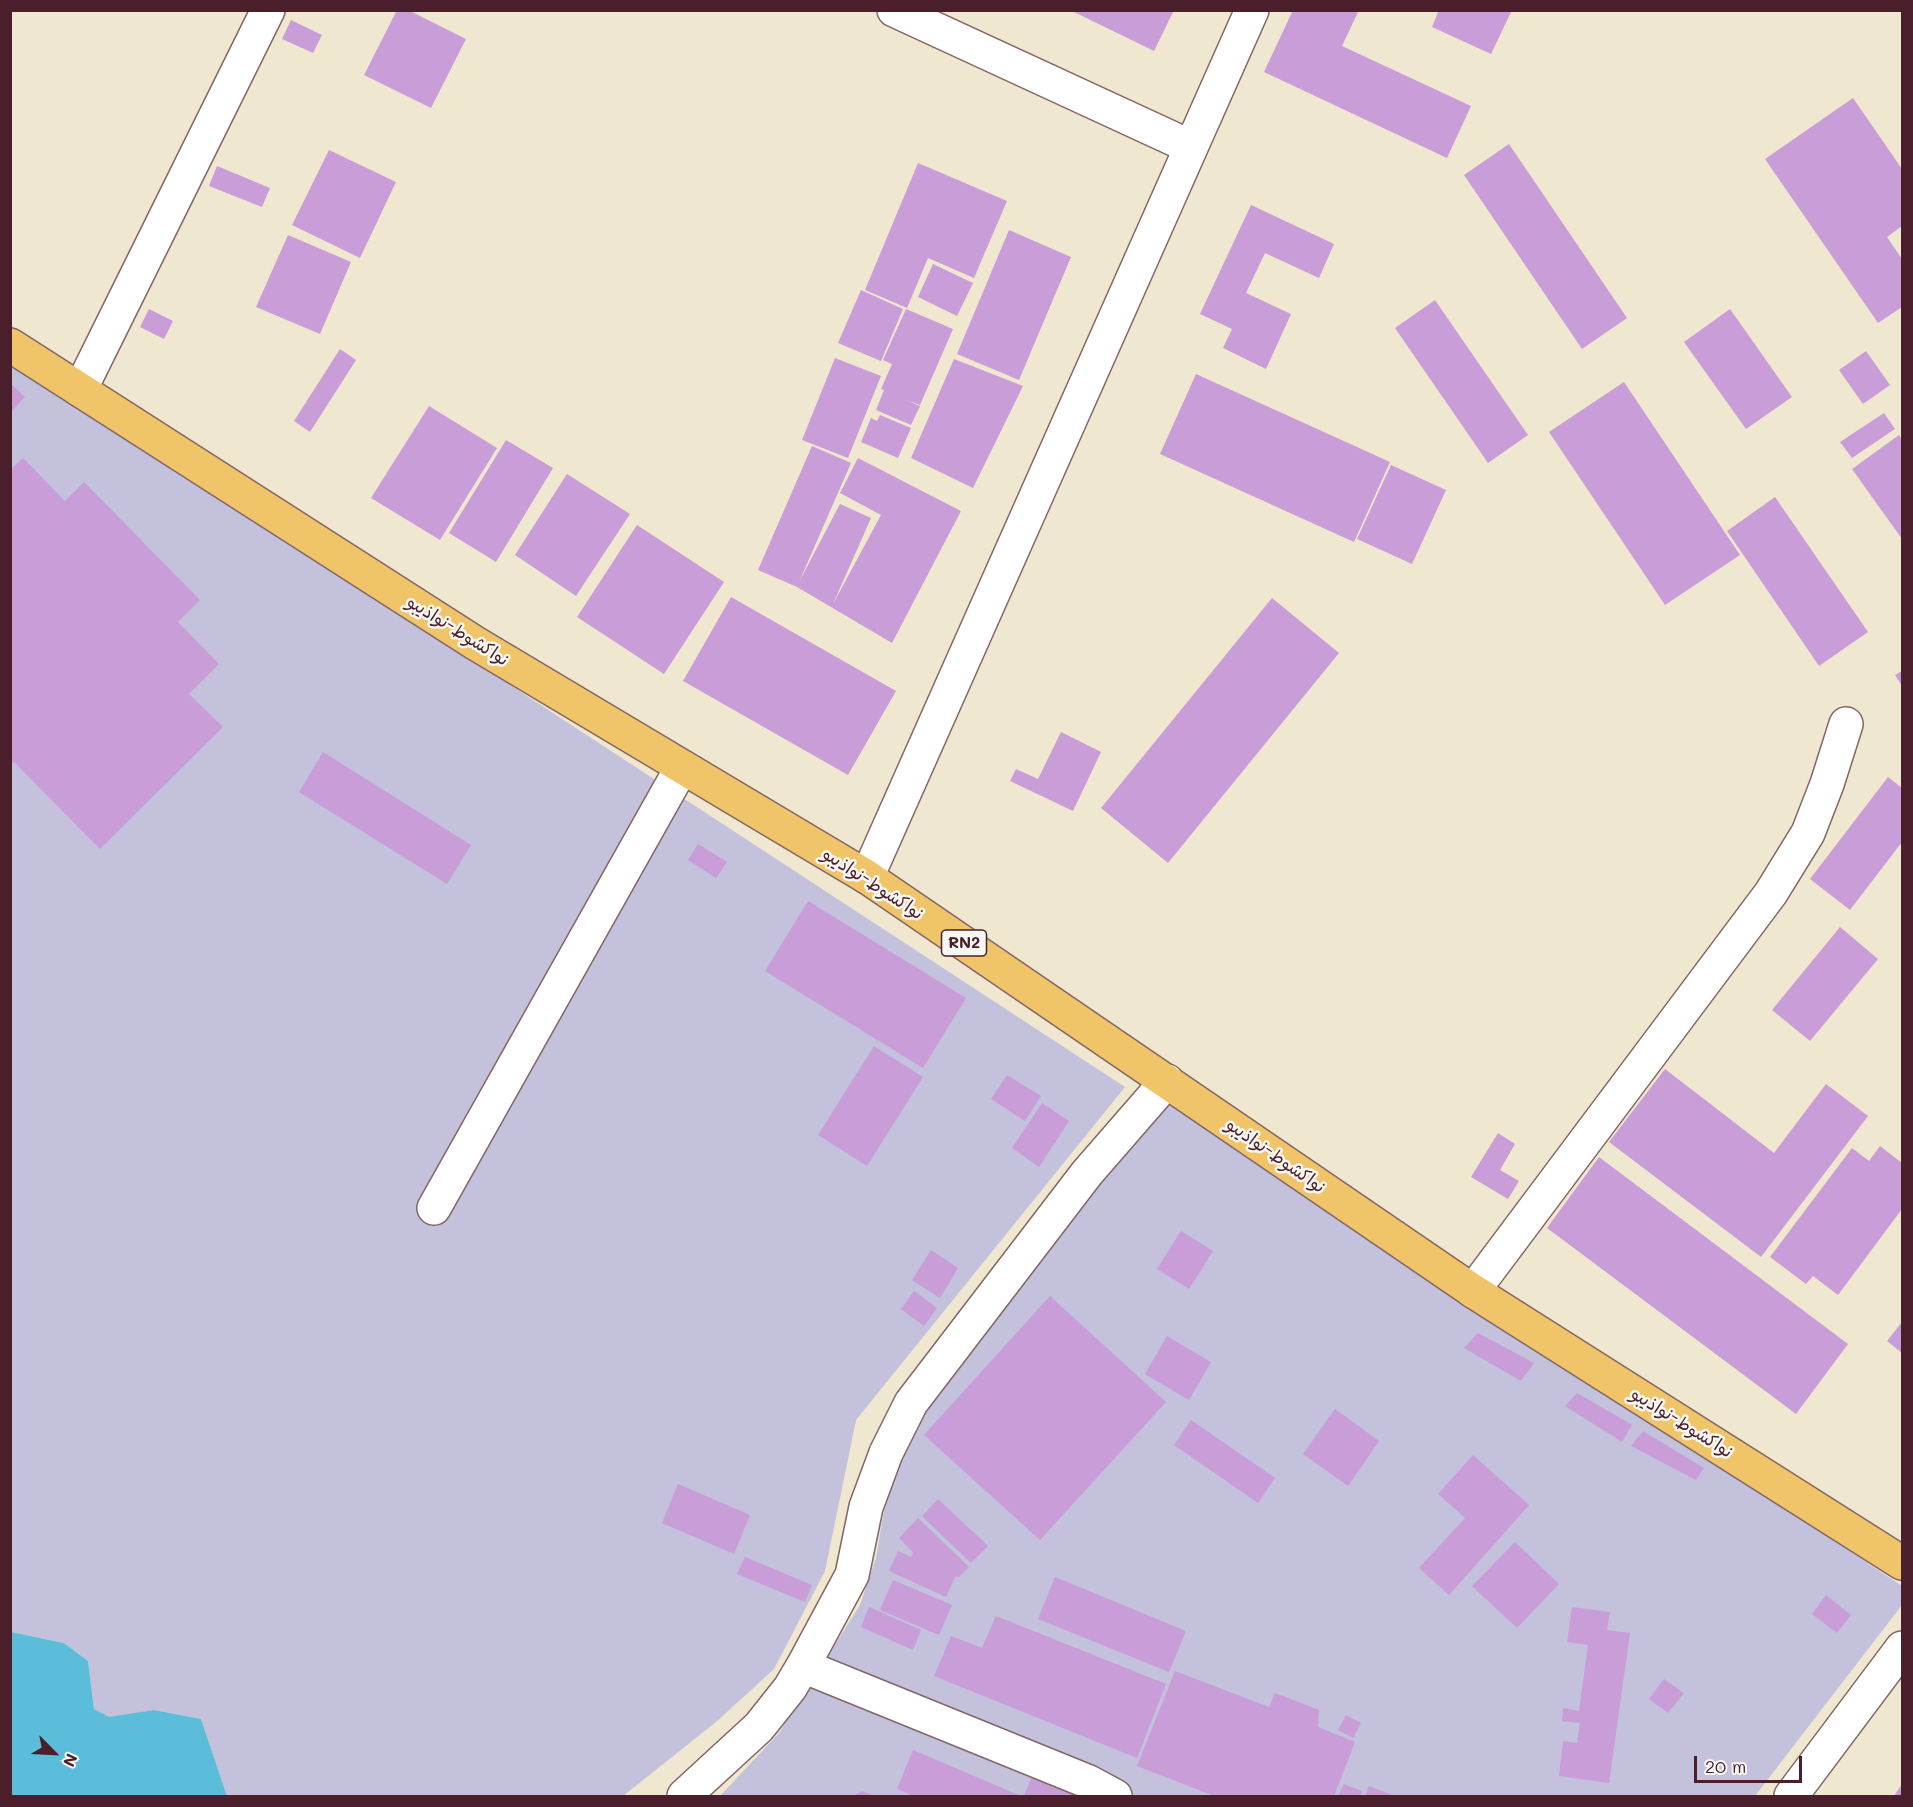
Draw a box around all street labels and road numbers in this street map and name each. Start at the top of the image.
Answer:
street label: نواكشوط-نواذيبو [403,591,513,671]
street label: نواكشوط-نواذيبو [818,843,928,925]
road number: RN2 [942,930,986,956]
street label: نواكشوط-نواذيبو [1222,1114,1330,1198]
street label: نواكشوط-نواذيبو [1627,1383,1737,1463]

